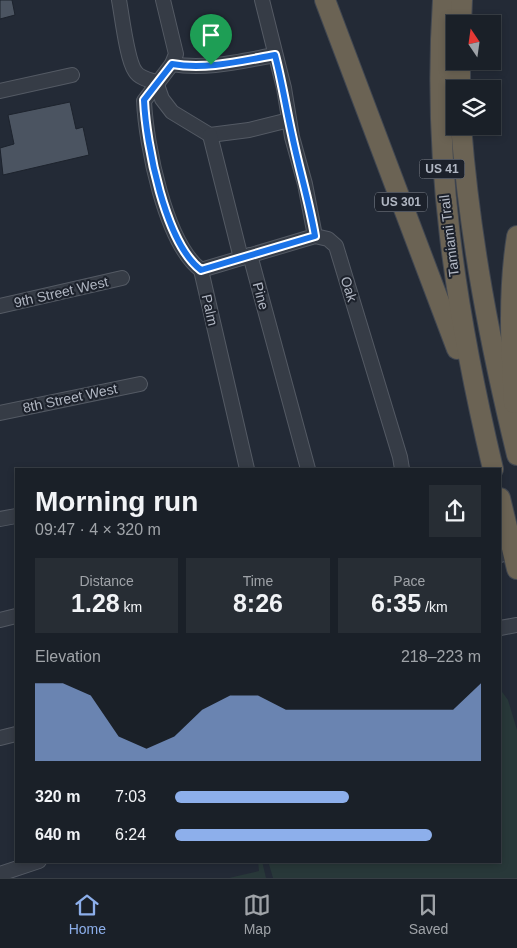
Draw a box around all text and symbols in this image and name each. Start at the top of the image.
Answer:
pin [190,14,232,65]
north arrow [446,15,501,70]
map controls [446,15,501,135]
icon: arrive [197,21,225,49]
button: layers [446,80,501,135]
road number: US 41 [420,160,464,178]
road number: US 301 [375,192,427,212]
street label: Tamiami Trail [436,194,462,278]
street label: 9th Street West [12,273,110,311]
street label: Oak [338,274,361,305]
street label: Pine [250,280,272,312]
street label: Palm [199,293,221,327]
street label: 8th Street West [21,380,119,416]
button: share [429,485,481,537]
text: Morning run [35,486,198,517]
text: 09:47 · 4 × 320 m [35,521,161,538]
text: Distance [79,573,134,589]
text: Time [243,573,273,589]
text: Pace [393,573,425,589]
text: 1.28 [71,589,120,617]
text: 8:26 [233,589,283,617]
text: 6:35 [371,589,421,617]
text: km [120,599,142,615]
text: /km [421,599,448,615]
text: Elevation [35,648,101,665]
text: 218–223 m [401,648,481,665]
text: 320 m [35,788,80,805]
text: 7:03 [115,788,146,805]
text: 640 m [35,826,80,843]
text: 6:24 [115,826,146,843]
tab: Home [69,891,106,937]
tab: Map [243,891,271,937]
tab: Saved [409,891,448,937]

